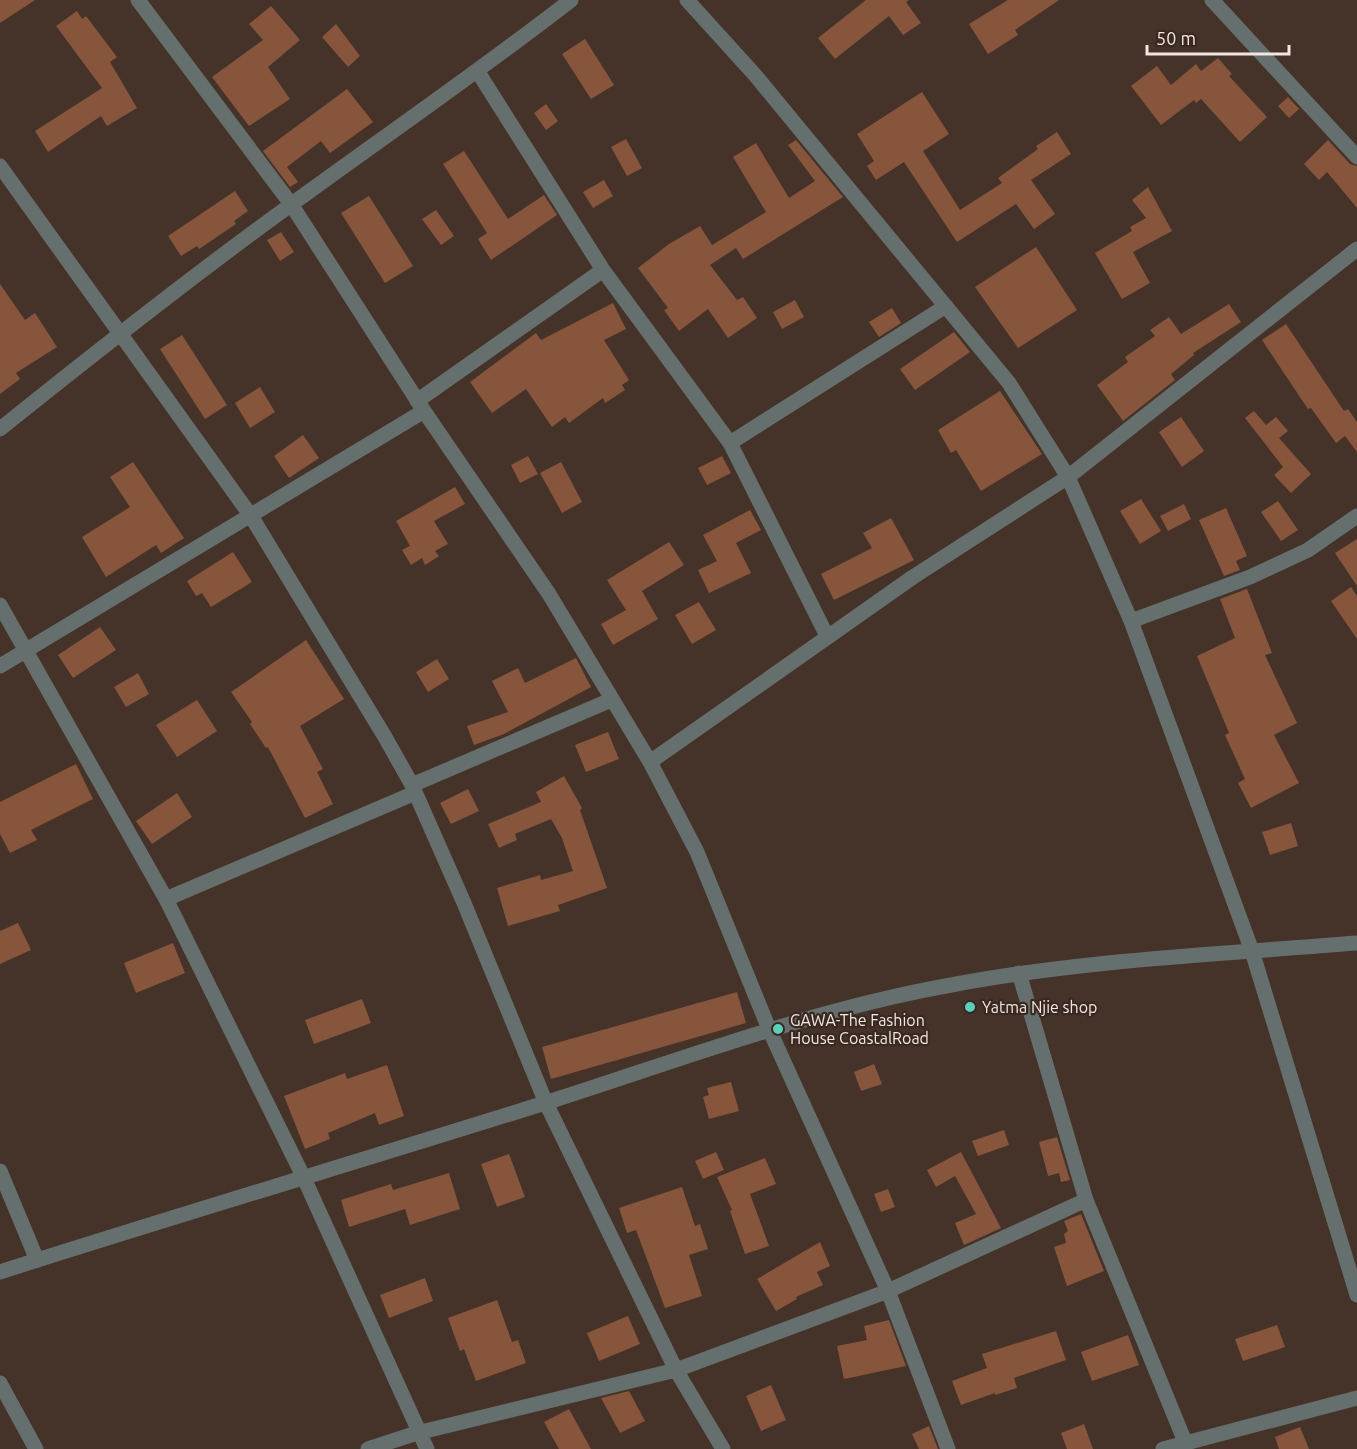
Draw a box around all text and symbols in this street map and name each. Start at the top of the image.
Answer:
scale bar [1147,18,1290,56]
text: 50 m [1156,28,1196,48]
place label: Yatma Njie shop [982,998,1097,1016]
marker: Yatma Njie shop [963,1000,977,1014]
place label: GAWA-The Fashion House CoastalRoad [790,1011,929,1047]
marker: GAWA-The Fashion House CoastalRoad [771,1022,785,1036]

